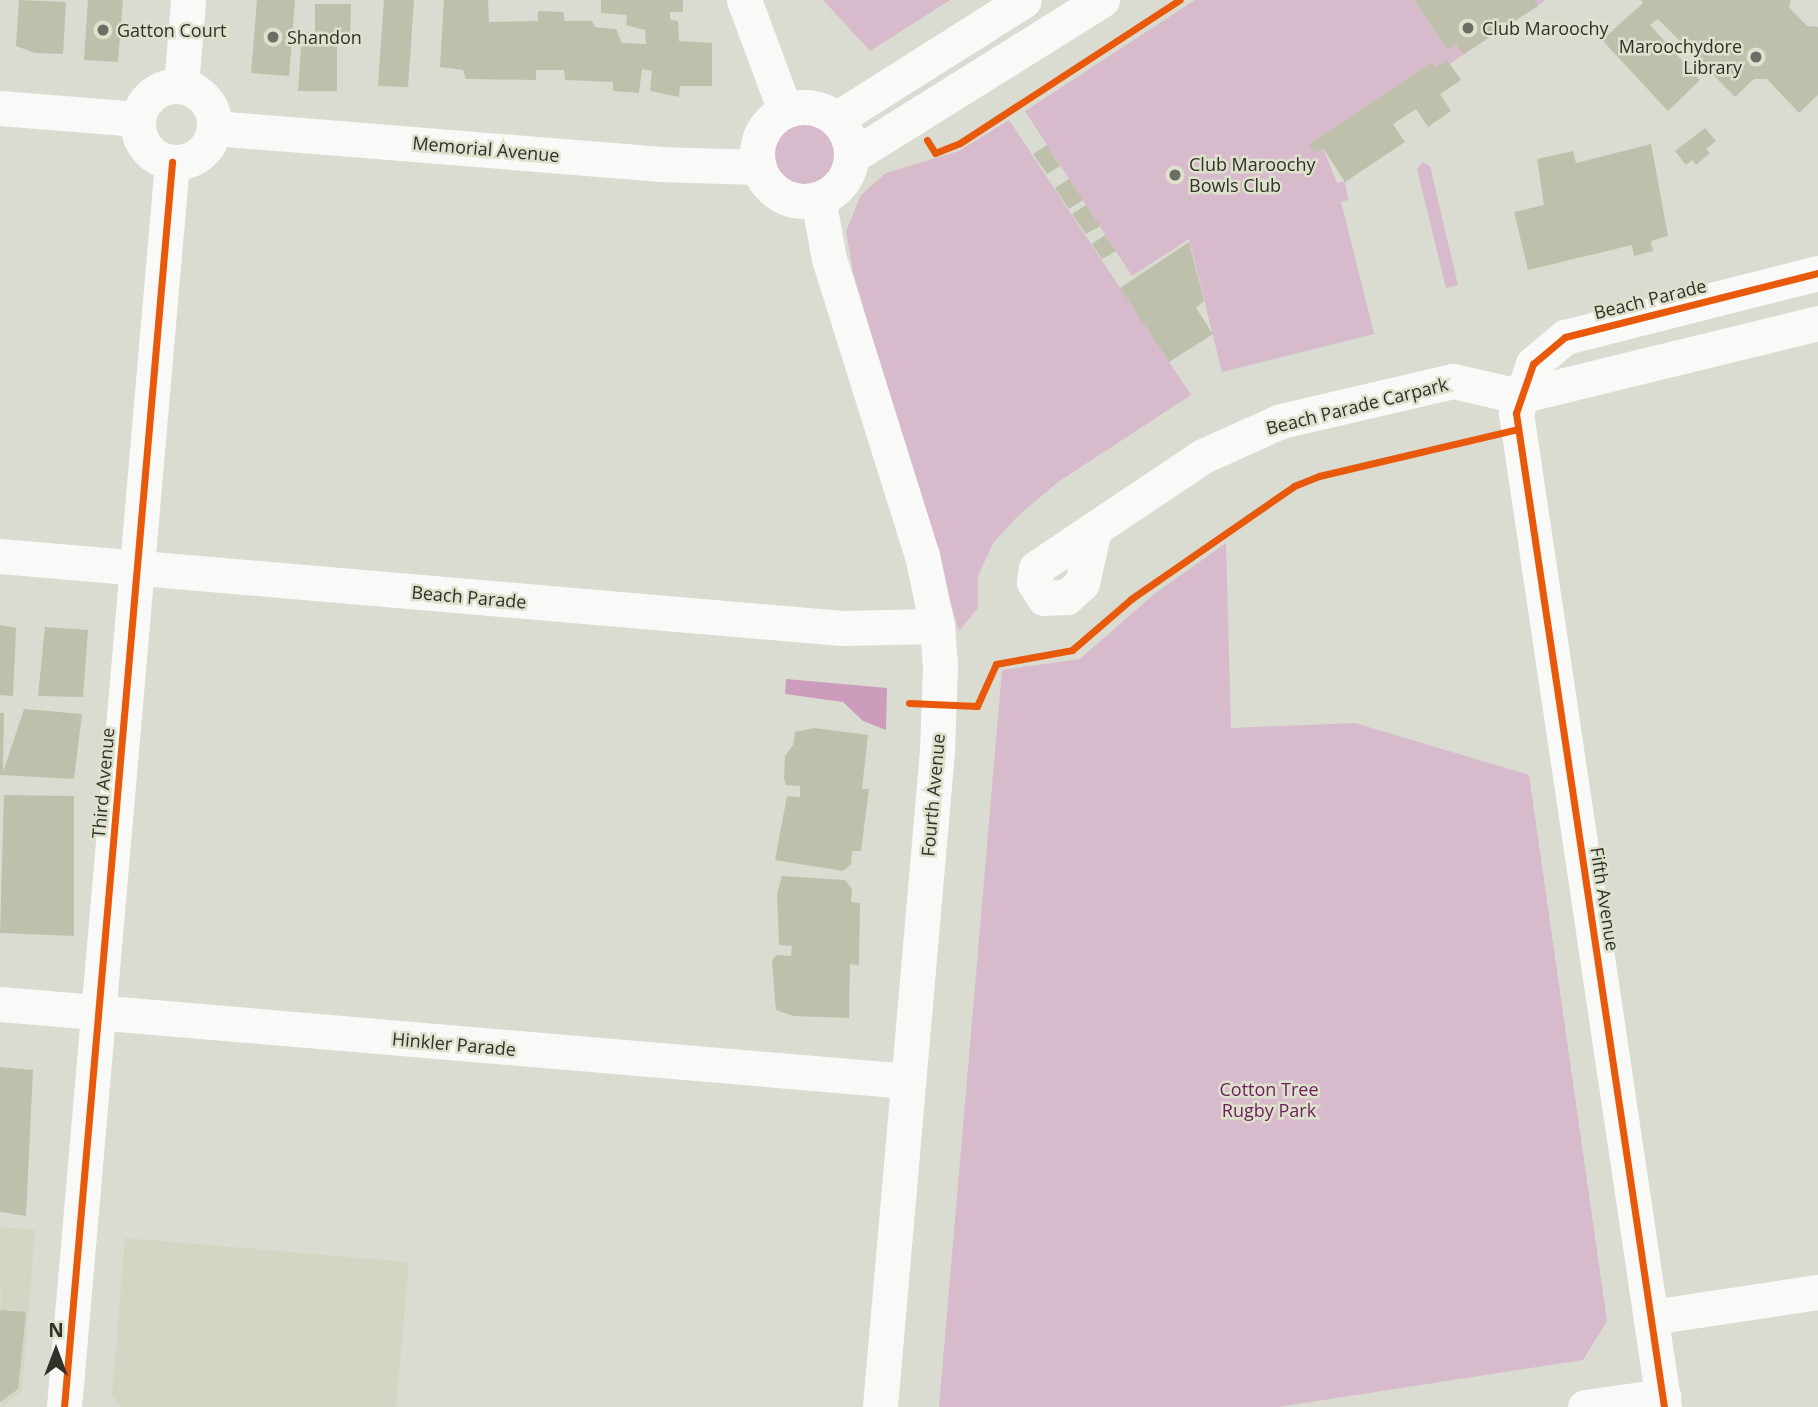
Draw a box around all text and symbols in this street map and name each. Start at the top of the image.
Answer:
place label: Club Maroochy [1482,17,1608,39]
place label: Gatton Court [117,19,226,41]
marker: Club Maroochy [1460,20,1476,36]
marker: Gatton Court [95,22,111,38]
place label: Shandon [287,26,362,48]
marker: Shandon [265,29,281,45]
place label: Maroochydore Library [1619,36,1742,78]
marker: Maroochydore Library [1748,49,1764,65]
street label: Memorial Avenue [412,132,560,166]
place label: Club Maroochy Bowls Club [1189,154,1315,196]
marker: Club Maroochy Bowls Club [1167,167,1183,183]
street label: Beach Parade [1591,275,1709,323]
street label: Beach Parade Carpark [1264,373,1450,439]
street label: Beach Parade [411,581,527,613]
street label: Third Avenue [87,727,119,839]
street label: Fourth Avenue [917,733,949,857]
street label: Fifth Avenue [1586,846,1624,952]
street label: Hinkler Parade [391,1028,517,1060]
park label: Cotton Tree Rugby Park [1219,1079,1319,1122]
north arrow [21,1316,91,1386]
text: N [48,1317,64,1343]

